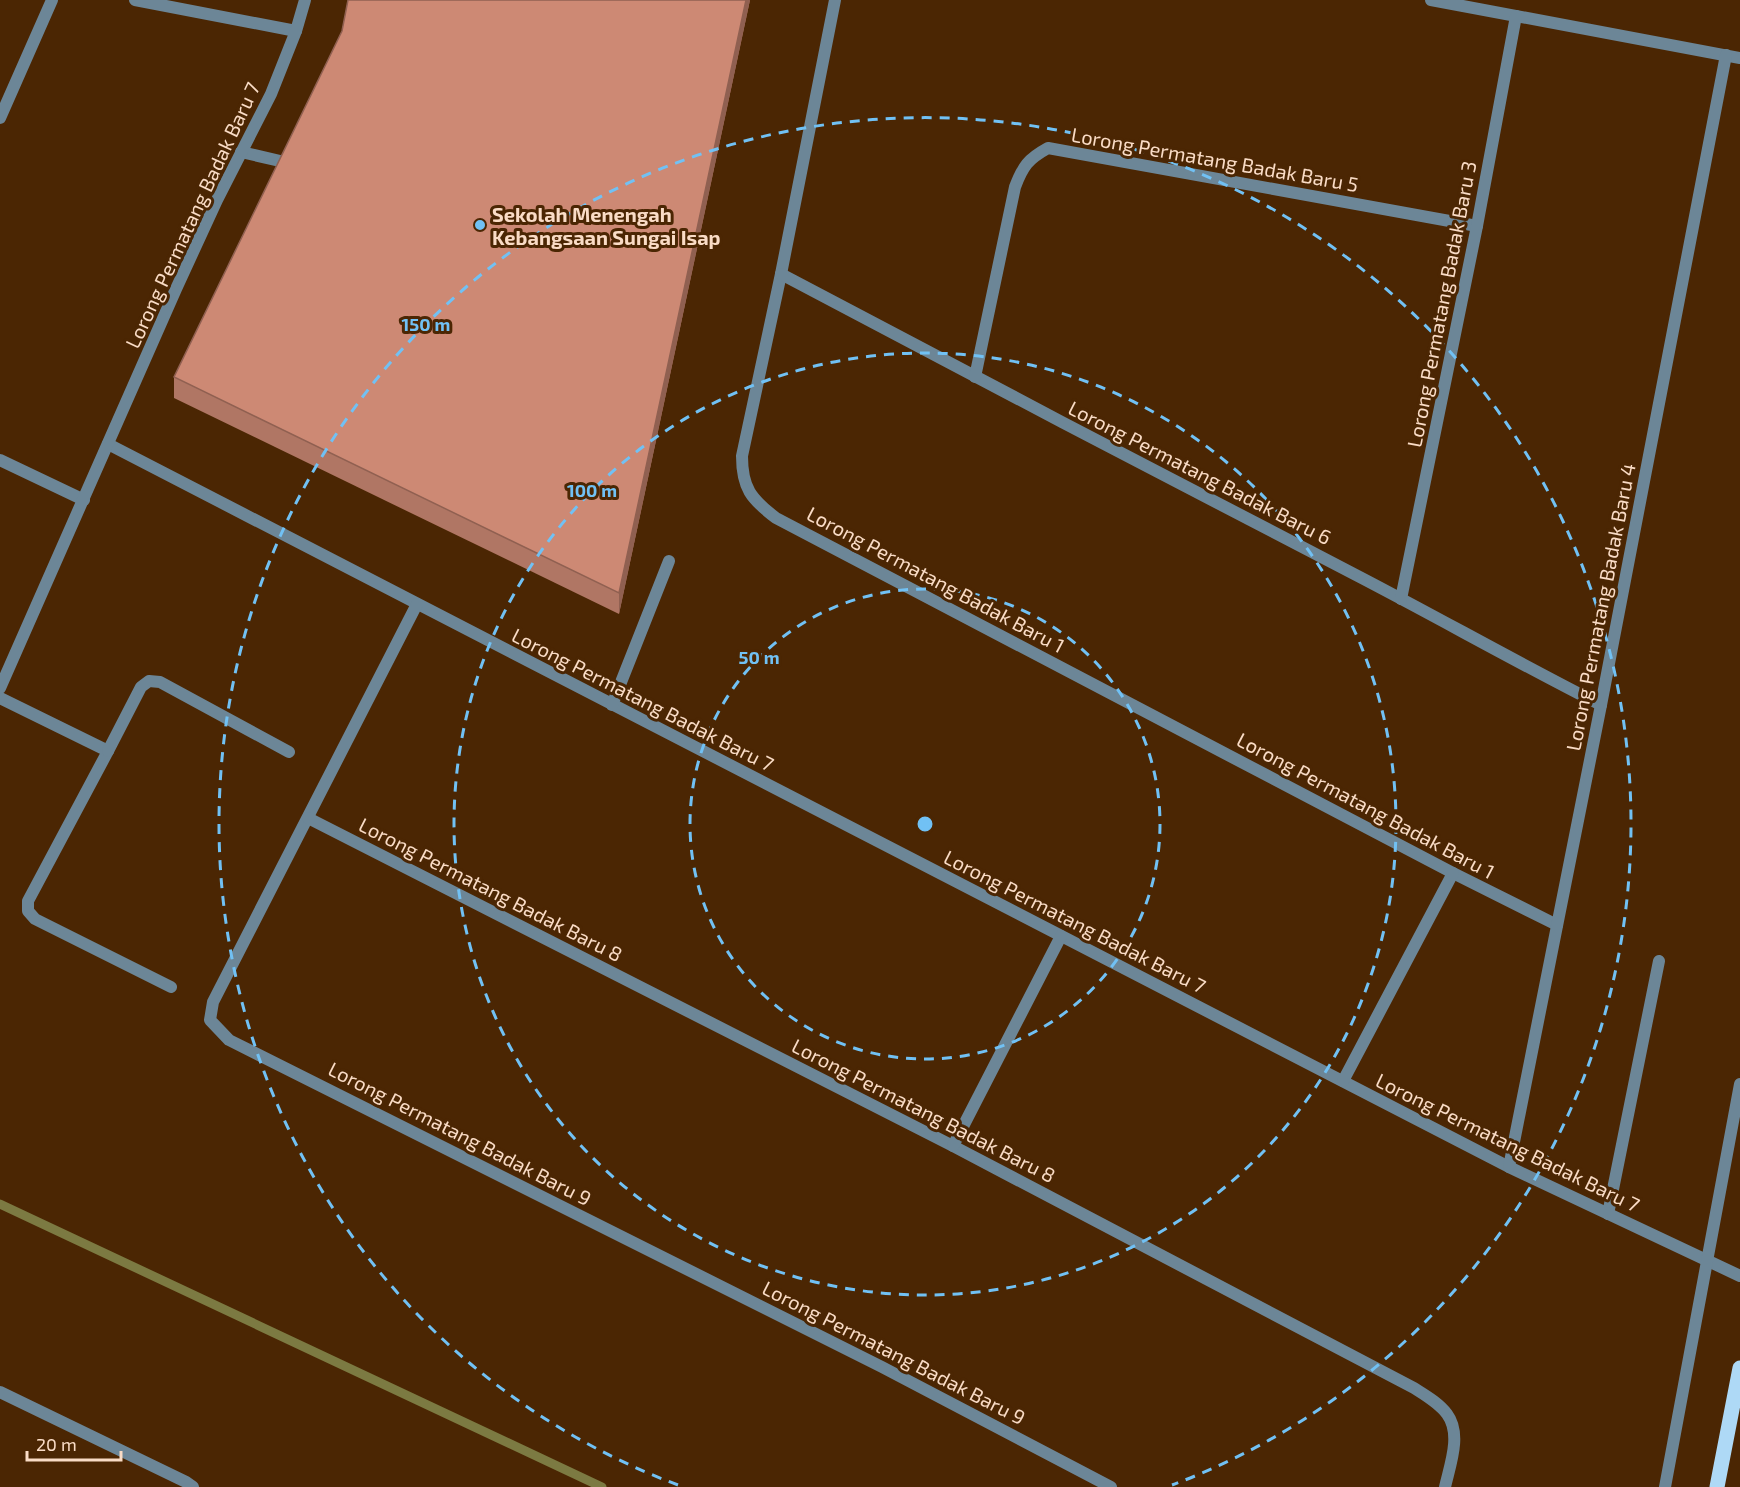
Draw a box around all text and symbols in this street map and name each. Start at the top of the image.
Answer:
street label: Lorong Permatang Badak Baru 7 [120,78,264,352]
street label: Lorong Permatang Badak Baru 5 [1070,122,1360,196]
street label: Lorong Permatang Badak Baru 3 [1401,159,1481,449]
place label: Sekolah Menengah Kebangsaan Sungai Isap [492,202,721,249]
marker: Sekolah Menengah Kebangsaan Sungai Isap [473,218,487,232]
text: 150 m [402,313,450,335]
street label: Lorong Permatang Badak Baru 6 [1065,395,1335,549]
street label: Lorong Permatang Badak Baru 4 [1560,461,1640,753]
text: 100 m [567,479,617,501]
street label: Lorong Permatang Badak Baru 1 [803,501,1069,657]
street label: Lorong Permatang Badak Baru 7 [508,622,778,776]
text: 50 m [738,646,780,668]
street label: Lorong Permatang Badak Baru 1 [1233,727,1499,883]
street label: Lorong Permatang Badak Baru 8 [355,812,627,966]
centre of rings [915,814,935,834]
street label: Lorong Permatang Badak Baru 7 [940,844,1210,998]
street label: Lorong Permatang Badak Baru 8 [788,1033,1060,1187]
street label: Lorong Permatang Badak Baru 9 [325,1056,595,1210]
street label: Lorong Permatang Badak Baru 7 [1372,1068,1644,1216]
street label: Lorong Permatang Badak Baru 9 [759,1275,1029,1429]
scale bar [27,1424,122,1462]
text: 20 m [36,1433,77,1455]

